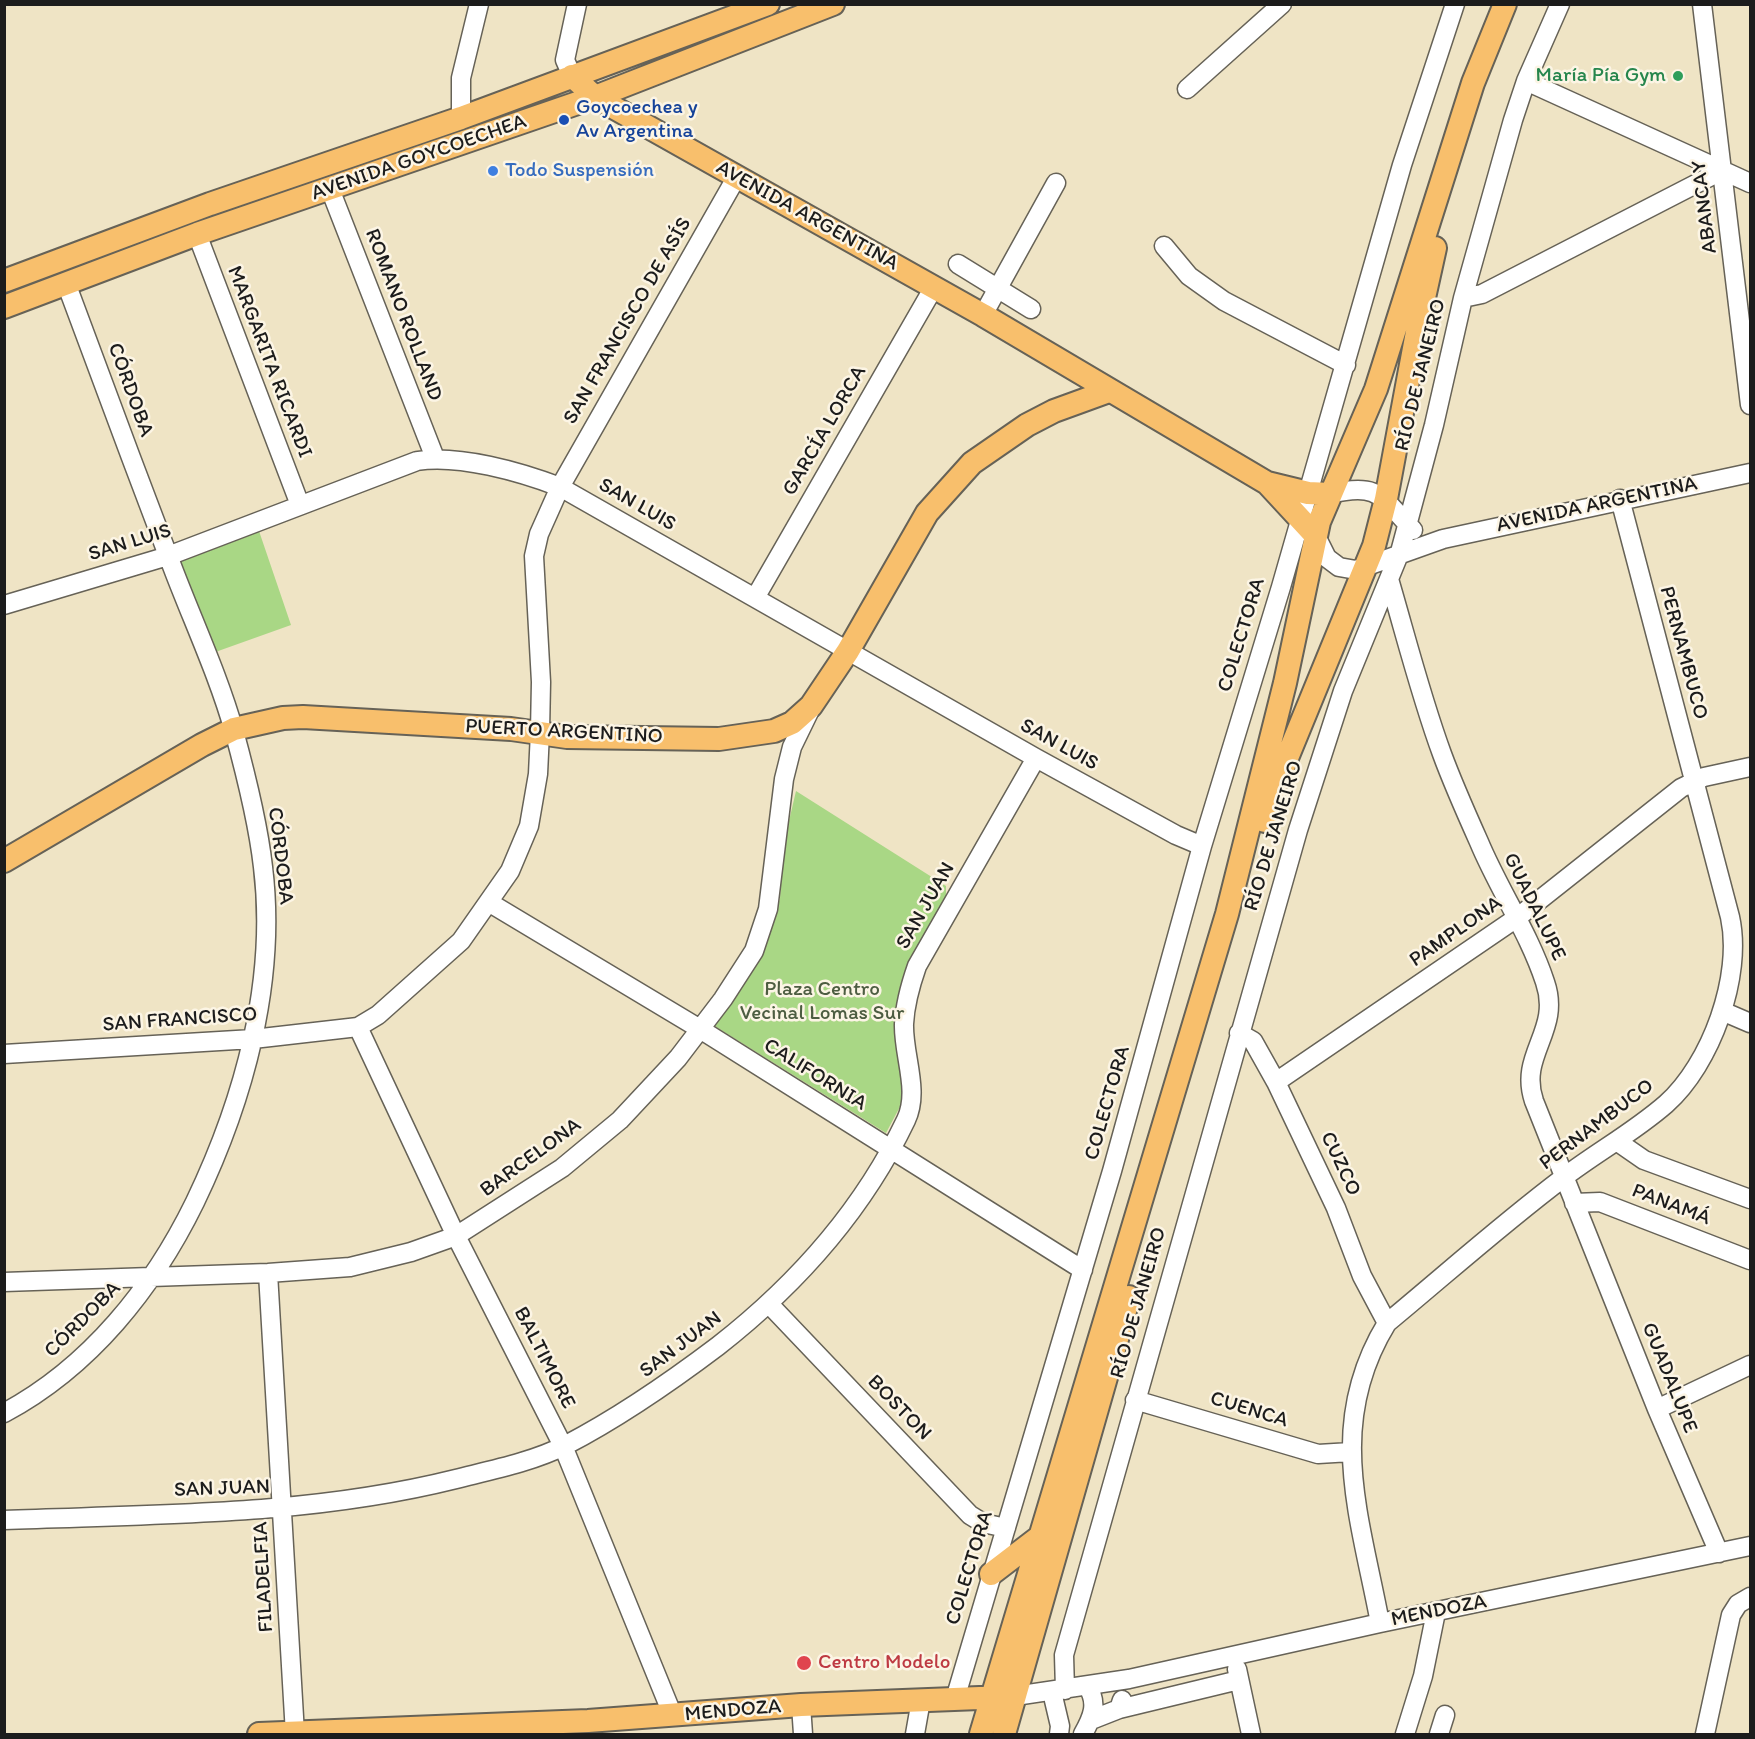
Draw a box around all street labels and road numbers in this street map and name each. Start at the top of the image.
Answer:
street label: AVENIDA GOYCOECHEA [308,109,530,207]
street label: AVENIDA ARGENTINA [711,155,903,277]
street label: ABANCAY [1687,159,1723,255]
street label: SAN FRANCISCO DE ASÍS [558,213,698,429]
street label: ROMANO ROLLAND [359,225,447,405]
street label: MARGARITA RICARDI [221,262,317,462]
street label: RÍO DE JANEIRO [1390,296,1452,454]
street label: CÓRDOBA [101,340,159,440]
street label: GARCÍA LORCA [778,362,872,500]
street label: AVENIDA ARGENTINA [1494,471,1700,539]
street label: SAN LUIS [594,473,680,537]
street label: SAN LUIS [85,518,175,568]
street label: COLECTORA [1213,575,1271,695]
street label: PERNAMBUCO [1653,584,1713,722]
street label: SAN LUIS [1016,713,1102,777]
street label: PUERTO ARGENTINO [465,714,663,750]
street label: RÍO DE JANEIRO [1239,758,1309,914]
street label: CÓRDOBA [262,806,298,906]
street label: GUADALUPE [1497,849,1571,965]
street label: SAN JUAN [891,858,961,954]
street label: PAMPLONA [1405,891,1507,973]
street label: SAN FRANCISCO [102,1002,258,1038]
street label: CALIFORNIA [759,1033,871,1117]
street label: COLECTORA [1080,1043,1136,1163]
street label: PERNAMBUCO [1535,1074,1659,1176]
street label: BARCELONA [476,1113,586,1203]
street label: CUZCO [1314,1128,1366,1200]
street label: PANAMÁ [1628,1179,1714,1231]
street label: RÍO DE JANEIRO [1105,1225,1173,1381]
street label: CÓRDOBA [39,1276,127,1364]
street label: BALTIMORE [508,1303,580,1413]
street label: SAN JUAN [635,1306,727,1384]
street label: GUADALUPE [1635,1319,1703,1437]
street label: BOSTON [862,1370,936,1446]
street label: CUENCA [1207,1386,1291,1434]
street label: SAN JUAN [174,1475,270,1503]
street label: COLECTORA [941,1508,999,1628]
street label: FILADELFIA [249,1521,279,1633]
street label: MENDOZA [1389,1589,1489,1633]
street label: MENDOZA [684,1694,782,1728]

